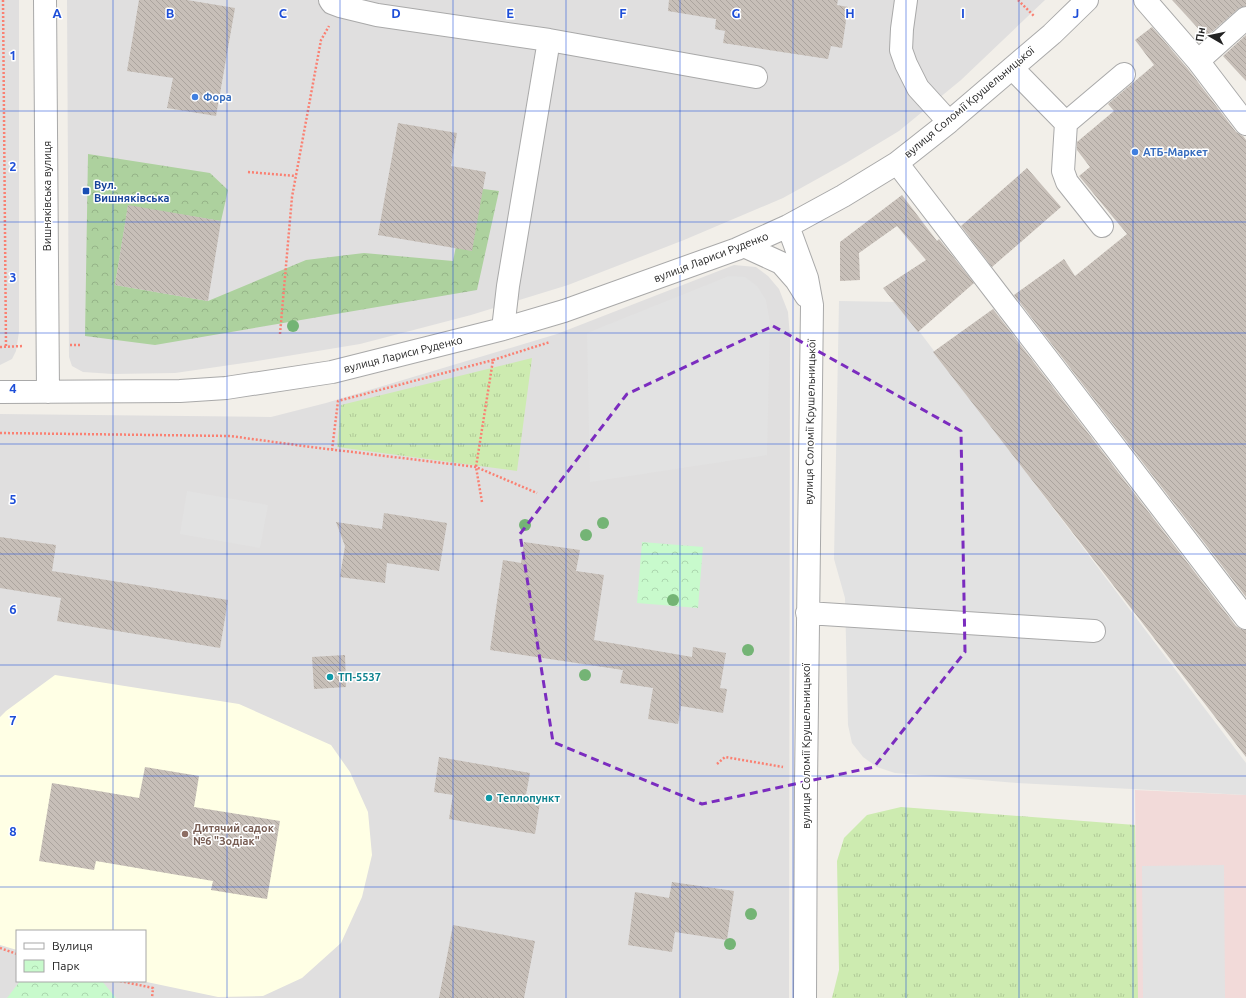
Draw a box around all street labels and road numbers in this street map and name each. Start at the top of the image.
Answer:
street label: вулиця Соломії Крушельницької [902,44,1037,160]
street label: Вишняківська вулиця [41,141,53,251]
street label: вулиця Лариси Руденко [652,230,770,284]
street label: вулиця Лариси Руденко [342,333,464,375]
street label: вулиця Соломії Крушельницької [803,339,817,505]
street label: вулиця Соломії Крушельницької [800,663,812,829]

